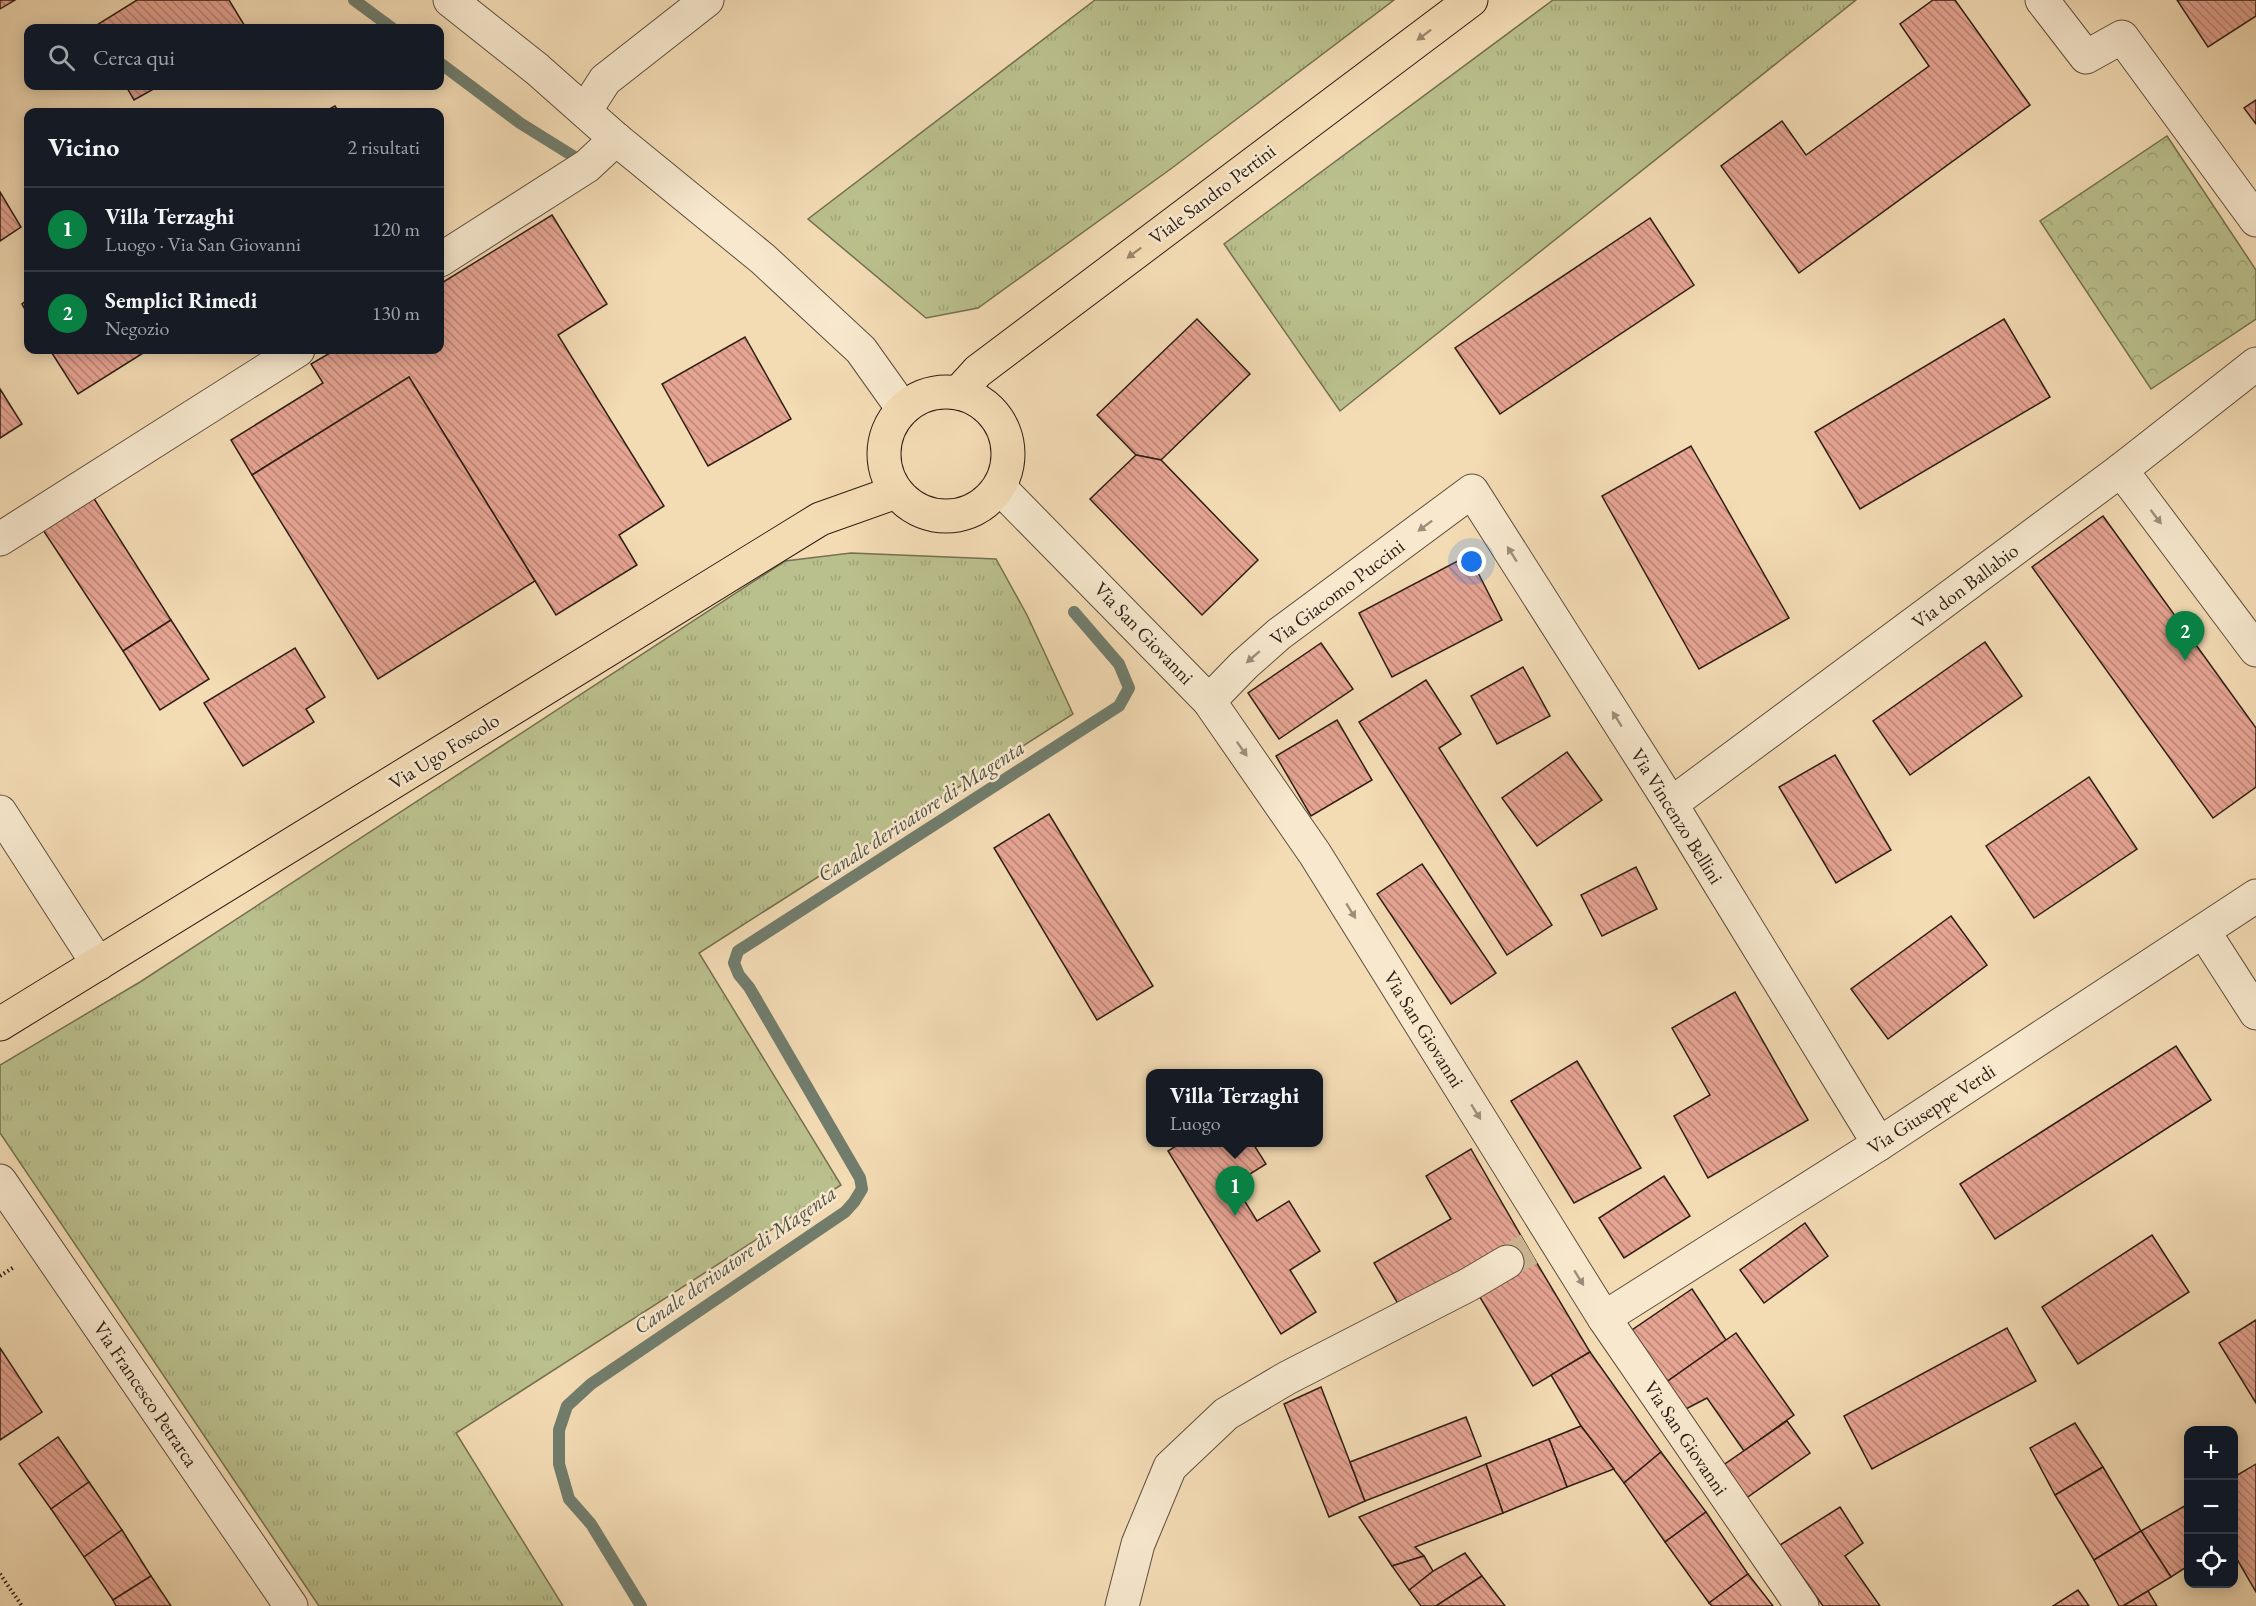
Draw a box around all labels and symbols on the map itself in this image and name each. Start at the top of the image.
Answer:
one-way arrow [1416,29,1432,41]
street label: Viale Sandro Pertini [1143,138,1281,250]
one-way arrow [1126,247,1141,259]
one-way arrow [2150,508,2162,524]
one-way arrow [1417,519,1432,531]
street label: Via Giacomo Puccini [1264,533,1410,651]
street label: Via don Ballabio [1907,537,2024,635]
one-way arrow [1507,546,1518,562]
your location [1457,547,1486,576]
street label: Via San Giovanni [1088,576,1200,690]
pin: 2 [2166,612,2204,661]
one-way arrow [1246,650,1261,663]
street label: Via Ugo Foscolo [384,707,504,795]
one-way arrow [1611,711,1622,727]
water label: Canale derivatore di Magenta [812,733,1029,888]
one-way arrow [1236,740,1248,756]
street label: Via Vincenzo Bellini [1625,743,1729,889]
one-way arrow [1345,903,1356,919]
street label: Via San Giovanni [1378,966,1470,1092]
street label: Via Giuseppe Verdi [1862,1058,2000,1160]
one-way arrow [1470,1104,1481,1120]
pin: 1 [1216,1166,1254,1216]
water label: Canale derivatore di Magenta [628,1179,841,1340]
one-way arrow [1573,1270,1584,1286]
street label: Via Francesco Petrarca [88,1316,204,1472]
street label: Via San Giovanni [1638,1375,1734,1501]

